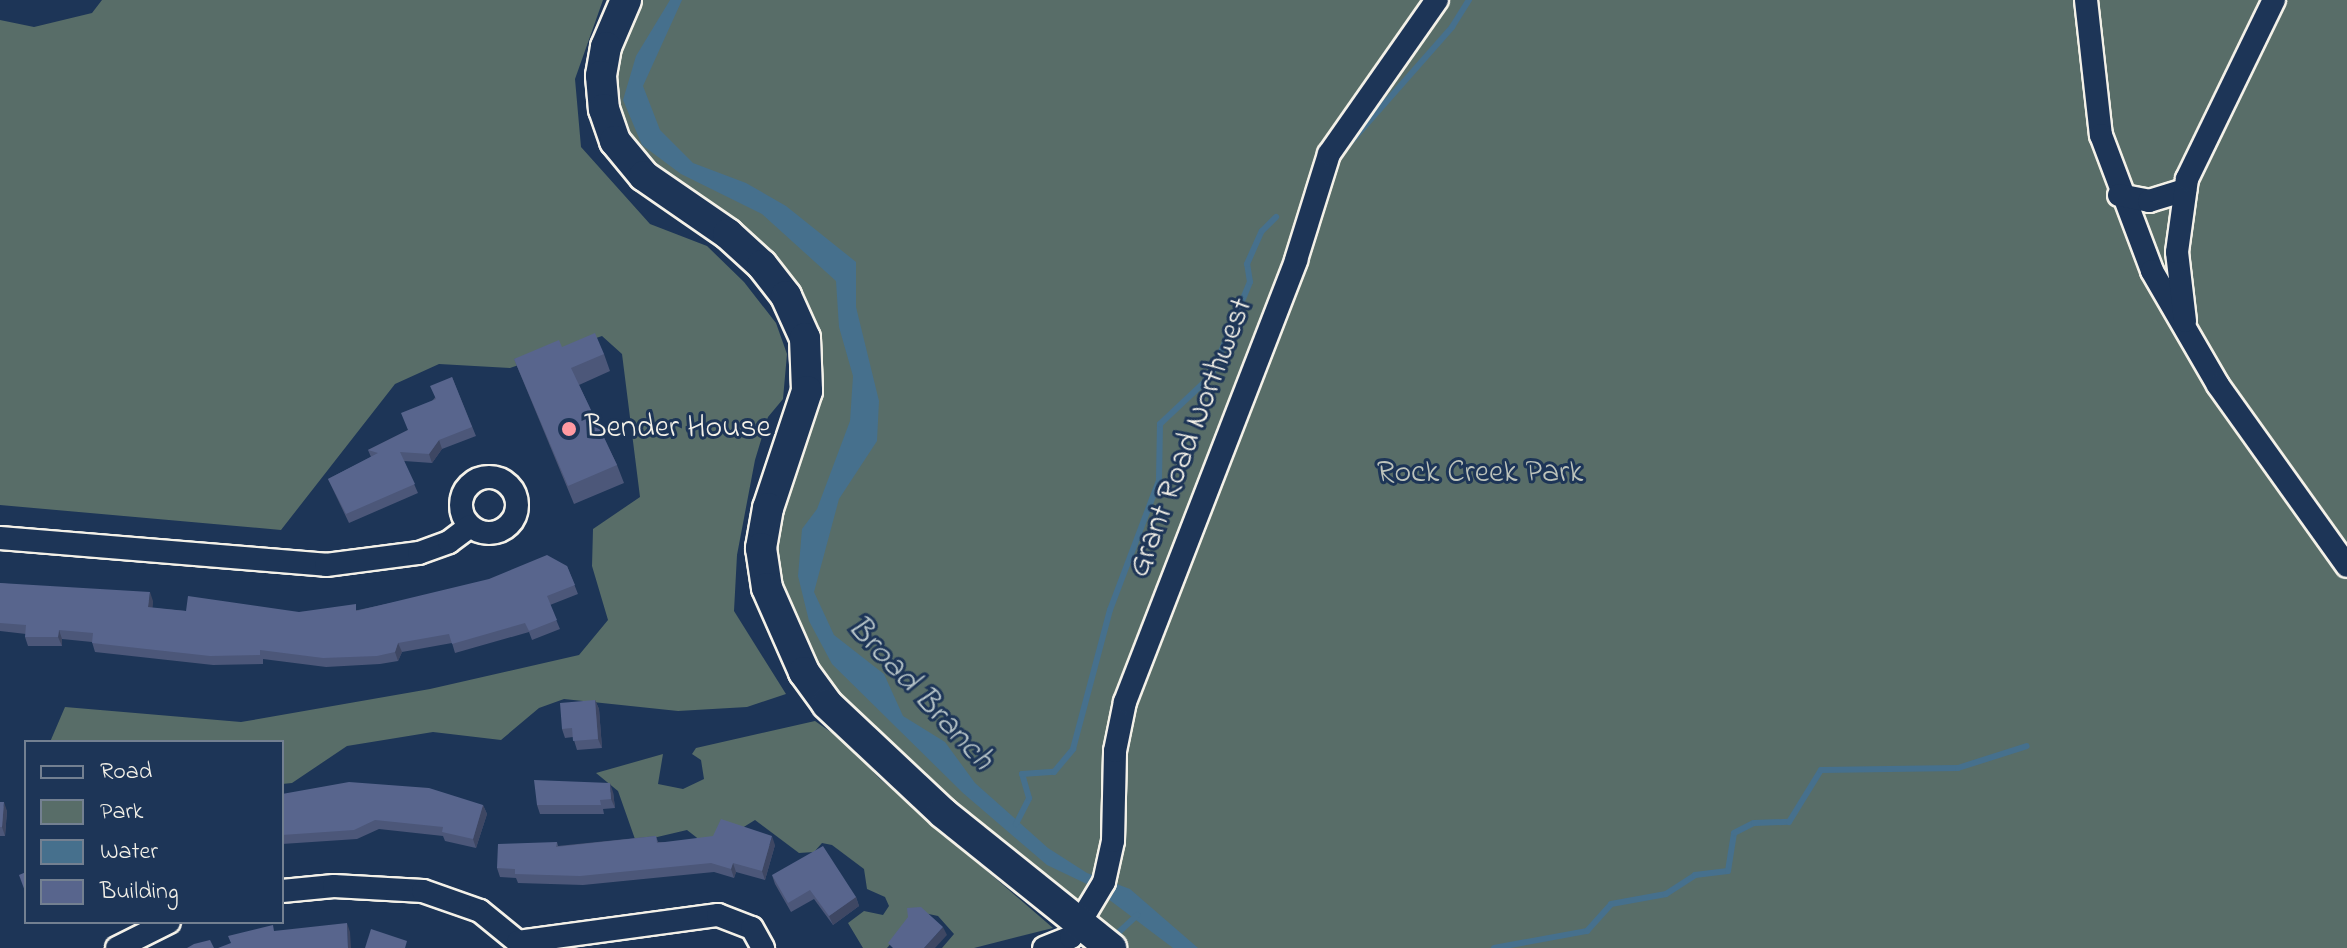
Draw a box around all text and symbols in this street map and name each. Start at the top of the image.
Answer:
street label: Grant Road Northwest [1121,293,1263,583]
place label: Bender House [585,410,771,448]
marker: Bender House [560,420,578,438]
park label: Rock Creek Park [1377,455,1583,493]
water label: Broad Branch [837,608,1001,780]
legend [24,740,284,924]
text: Road [100,755,152,790]
text: Park [100,795,143,830]
text: Water [100,835,158,870]
text: Building [100,875,179,910]

